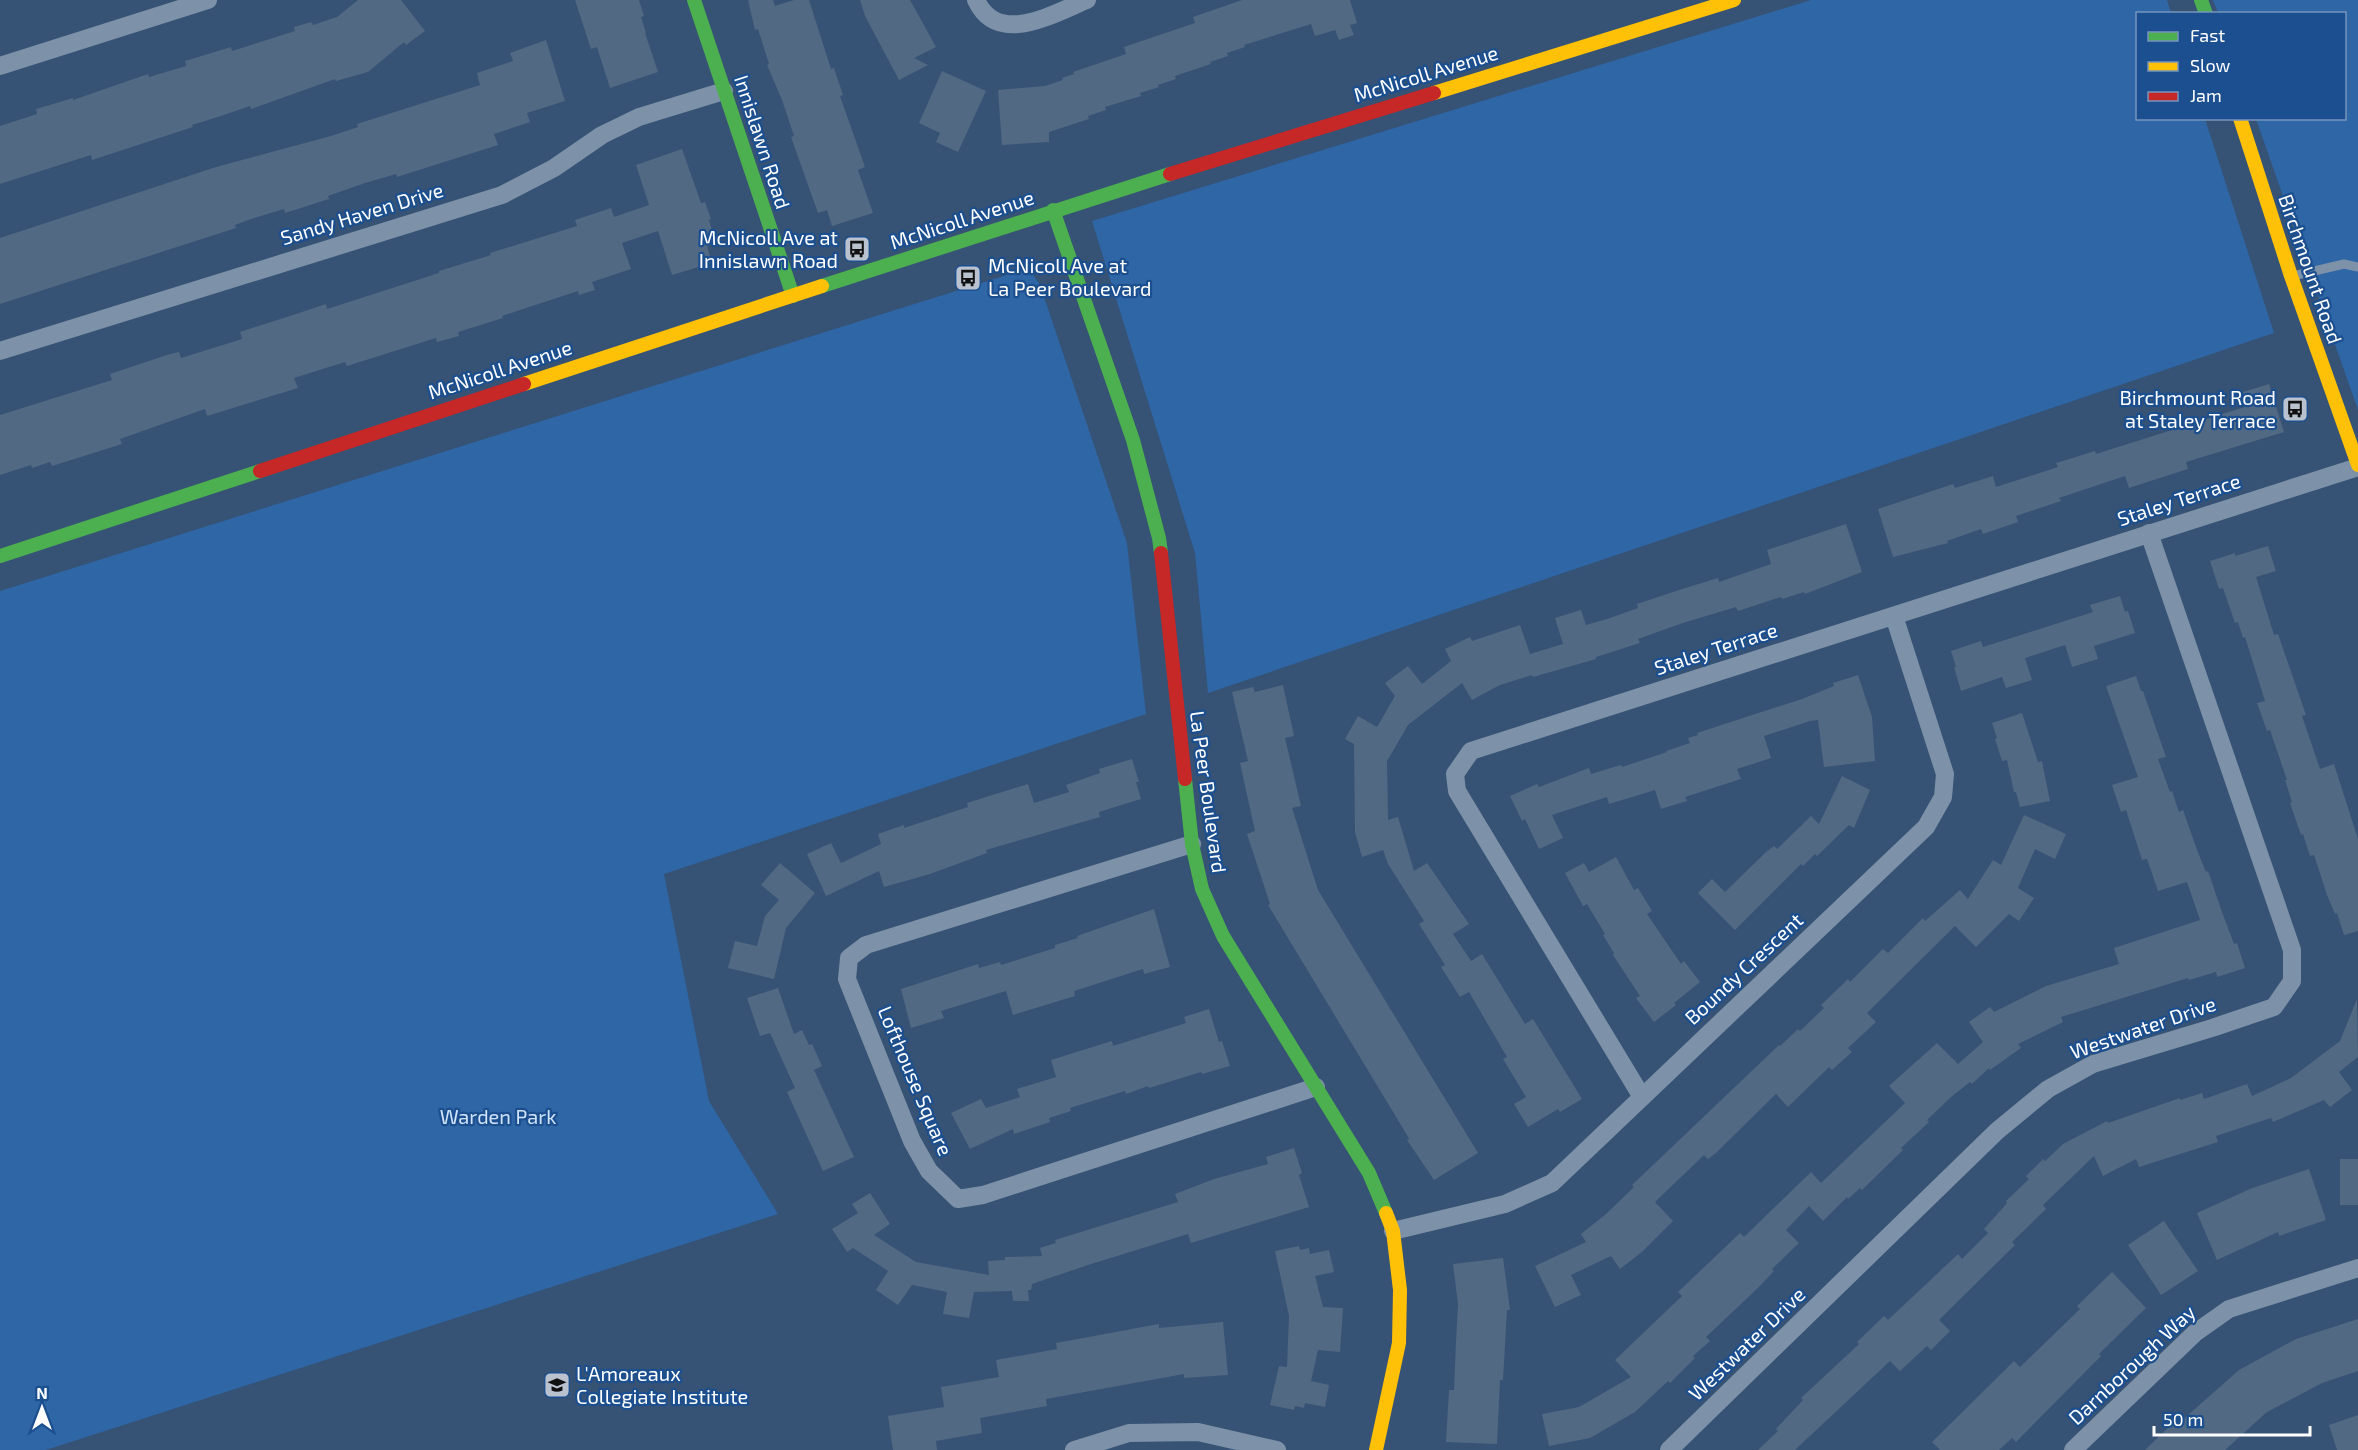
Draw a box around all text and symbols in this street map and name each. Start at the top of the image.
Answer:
legend [2136,12,2346,120]
text: Fast [2190,24,2225,46]
street label: McNicoll Avenue [1351,40,1501,106]
text: Slow [2190,54,2231,76]
street label: Innislawn Road [730,72,796,212]
text: Jam [2190,84,2222,106]
street label: Sandy Haven Drive [277,177,446,249]
street label: McNicoll Avenue [887,184,1037,254]
street label: Birchmount Road [2274,191,2348,347]
place label: McNicoll Ave at Innislawn Road [699,225,838,272]
bus stop icon: McNicoll Ave at Innislawn Road [842,234,872,264]
place label: McNicoll Ave at La Peer Boulevard [988,253,1151,300]
bus stop icon: McNicoll Ave at La Peer Boulevard [953,263,983,293]
street label: McNicoll Avenue [425,334,575,404]
place label: Birchmount Road at Staley Terrace [2119,385,2276,432]
bus stop icon: Birchmount Road at Staley Terrace [2280,394,2310,424]
street label: Staley Terrace [2114,468,2243,530]
street label: Staley Terrace [1651,617,1780,679]
street label: La Peer Boulevard [1186,709,1232,874]
street label: Boundy Crescent [1679,907,1808,1029]
street label: Westwater Drive [2067,991,2219,1063]
street label: Lofthouse Square [874,1002,958,1159]
park label: Warden Park [440,1104,556,1128]
street label: Westwater Drive [1683,1282,1809,1405]
street label: Darnborough Way [2063,1299,2200,1429]
place label: L'Amoreaux Collegiate Institute [576,1361,748,1408]
school or university icon: L'Amoreaux Collegiate Institute [542,1370,572,1400]
north arrow [12,1378,72,1438]
text: N [36,1383,48,1402]
scale bar [2154,1399,2310,1437]
text: 50 m [2163,1408,2203,1430]

